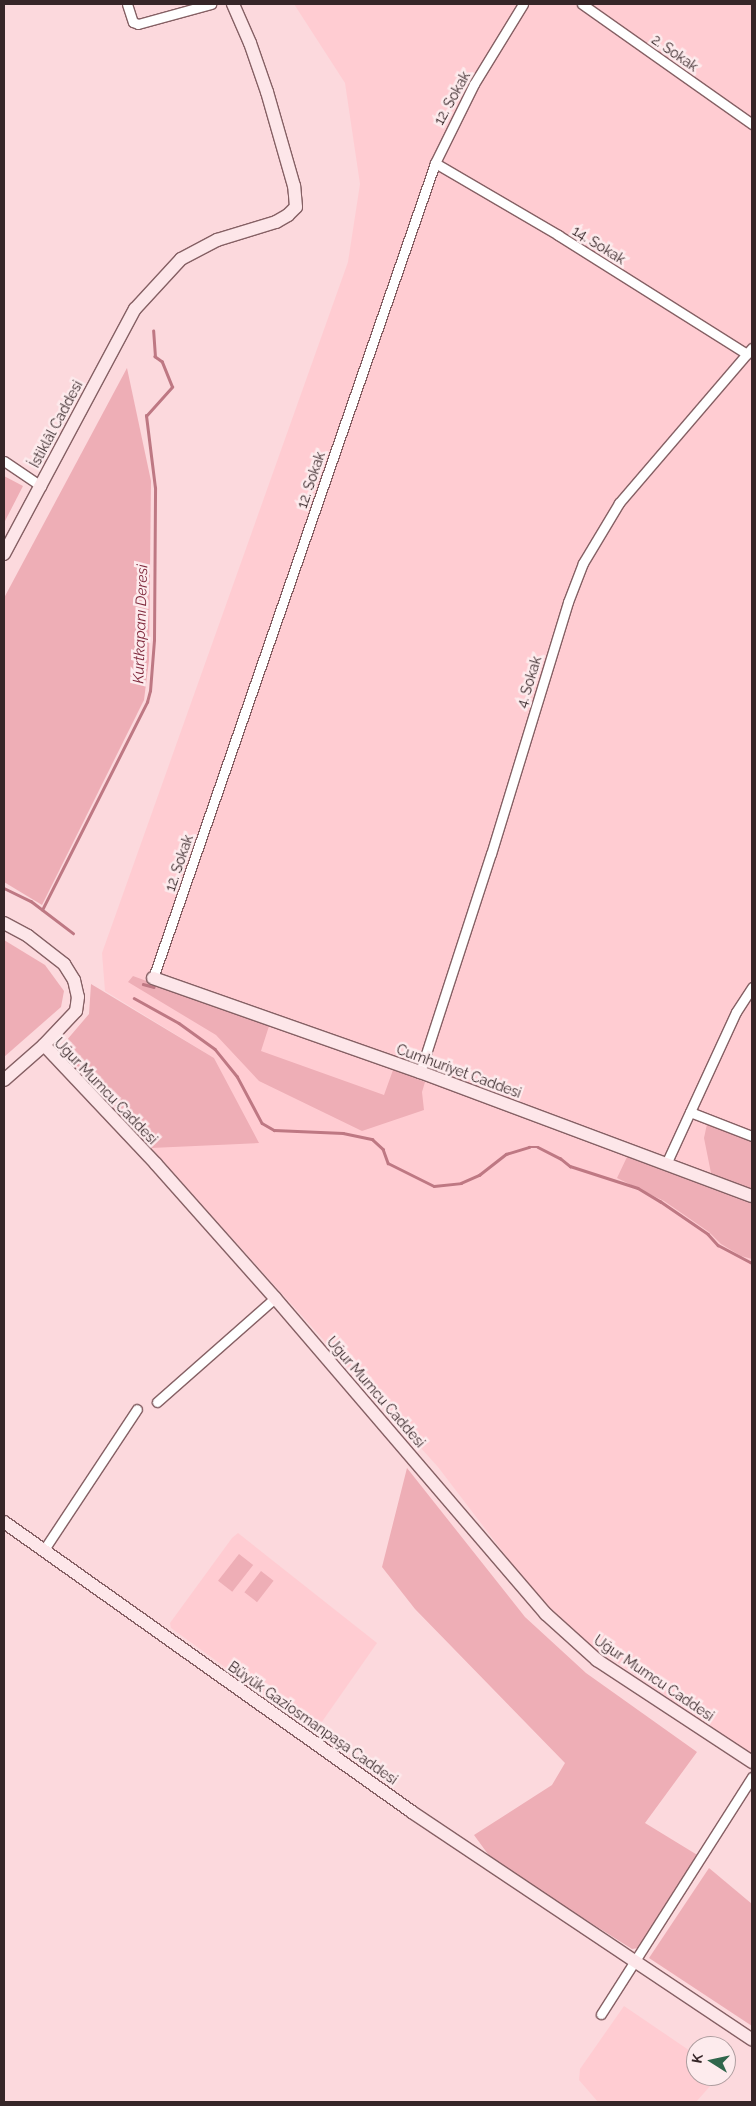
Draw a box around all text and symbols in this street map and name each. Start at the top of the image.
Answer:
street label: 2. Sokak [649,31,701,75]
street label: 12. Sokak [430,68,474,128]
street label: 14. Sokak [569,222,629,268]
street label: İstiklâl Caddesi [26,377,86,471]
street label: 12. Sokak [293,449,329,511]
water label: Kurtkapanı Deresi [130,564,152,684]
street label: 4. Sokak [513,654,545,710]
street label: 12. Sokak [161,832,197,894]
street label: Uğur Mumcu Caddesi [51,1034,161,1148]
street label: Cumhuriyet Caddesi [394,1041,524,1101]
street label: Uğur Mumcu Caddesi [323,1333,429,1451]
street label: Uğur Mumcu Caddesi [591,1631,717,1725]
street label: Büyük Gaziosmanpaşa Caddesi [225,1658,401,1788]
north arrow [686,2036,736,2086]
text: K [689,2053,706,2065]

